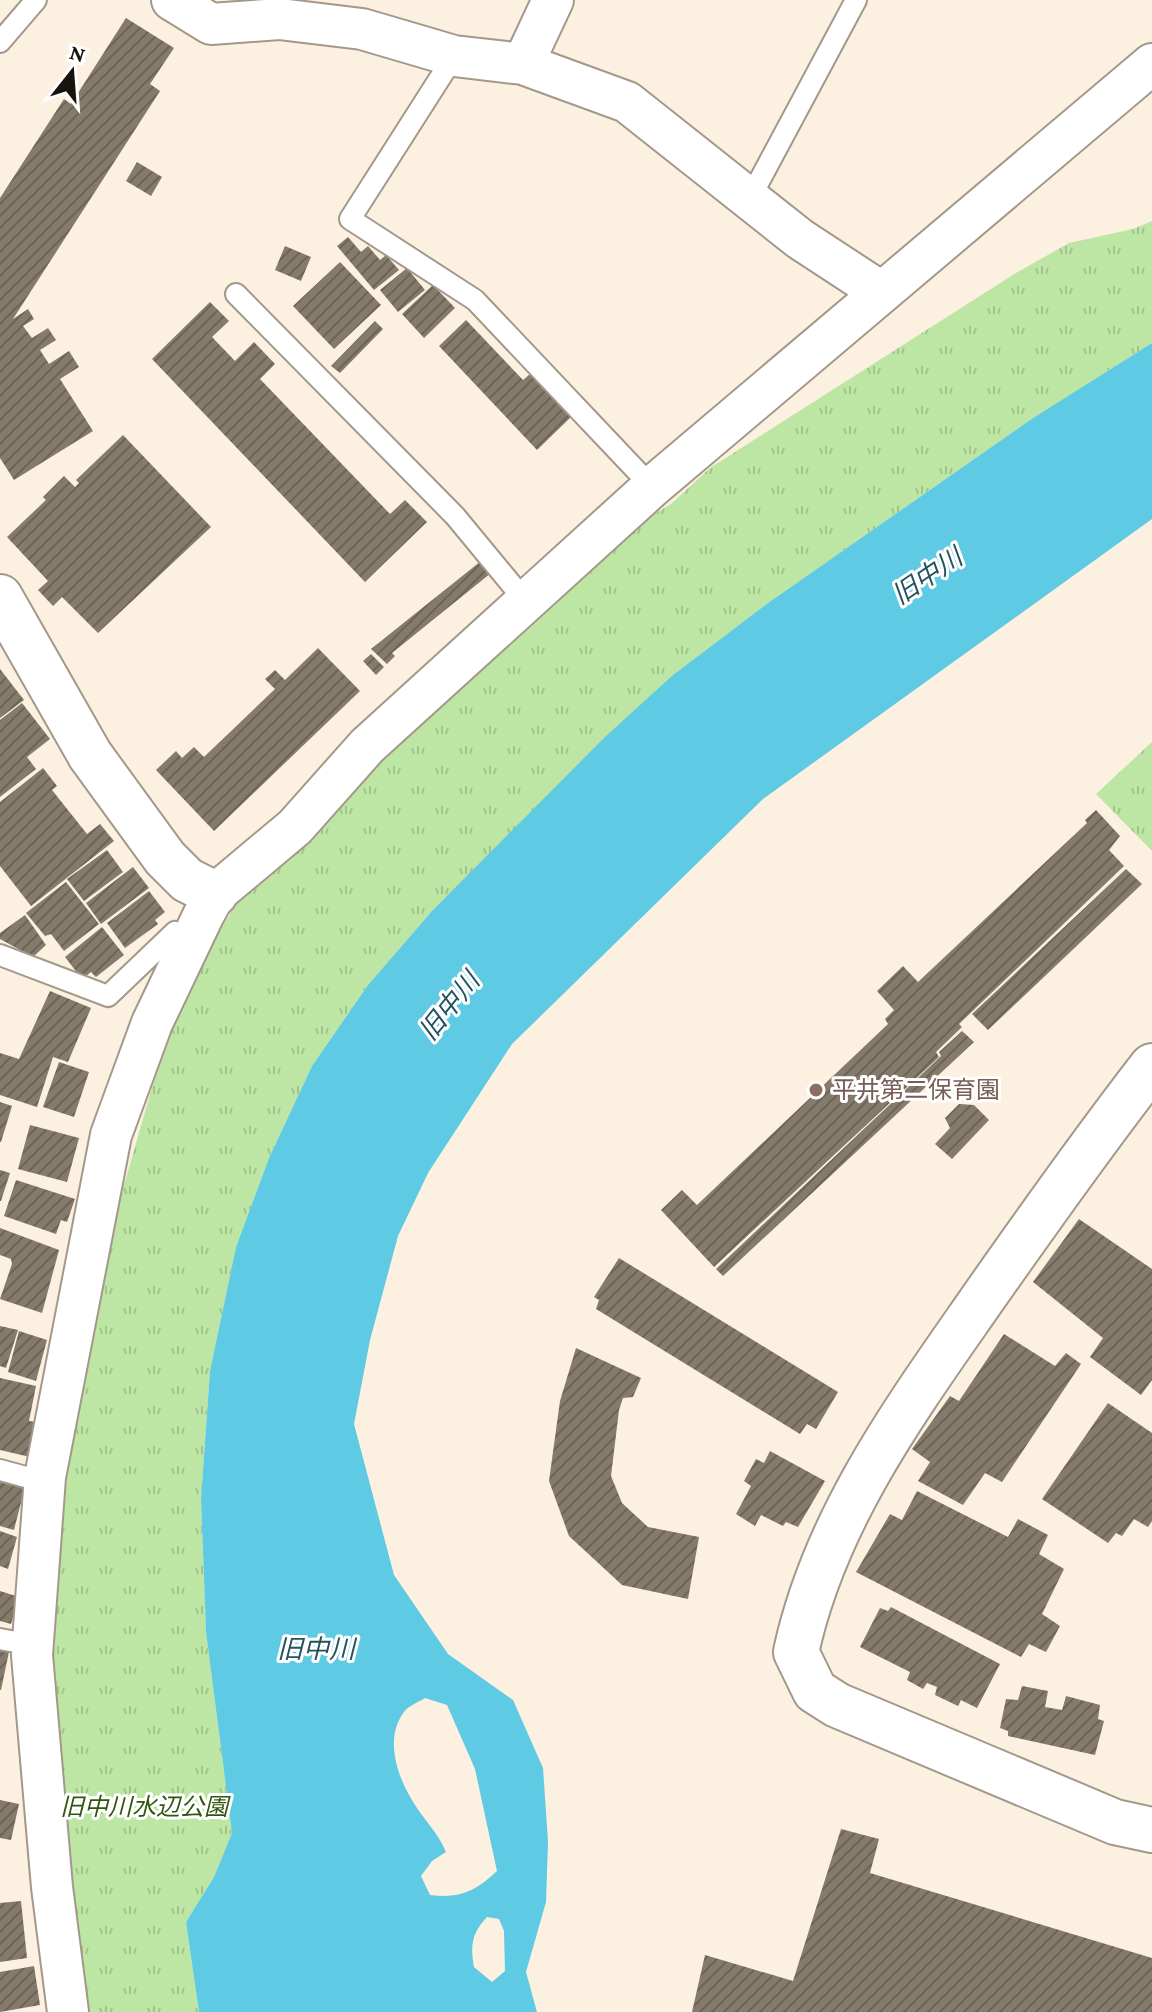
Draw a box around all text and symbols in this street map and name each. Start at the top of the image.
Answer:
north arrow [32,32,112,112]
text: N [67,39,89,67]
water label: 旧中川 [887,541,970,610]
water label: 旧中川 [414,965,487,1046]
place label: 平井第二保育園 [832,1076,1000,1103]
marker: 平井第二保育園 [807,1081,825,1099]
water label: 旧中川 [277,1635,358,1664]
park label: 旧中川水辺公園 [60,1793,231,1820]

